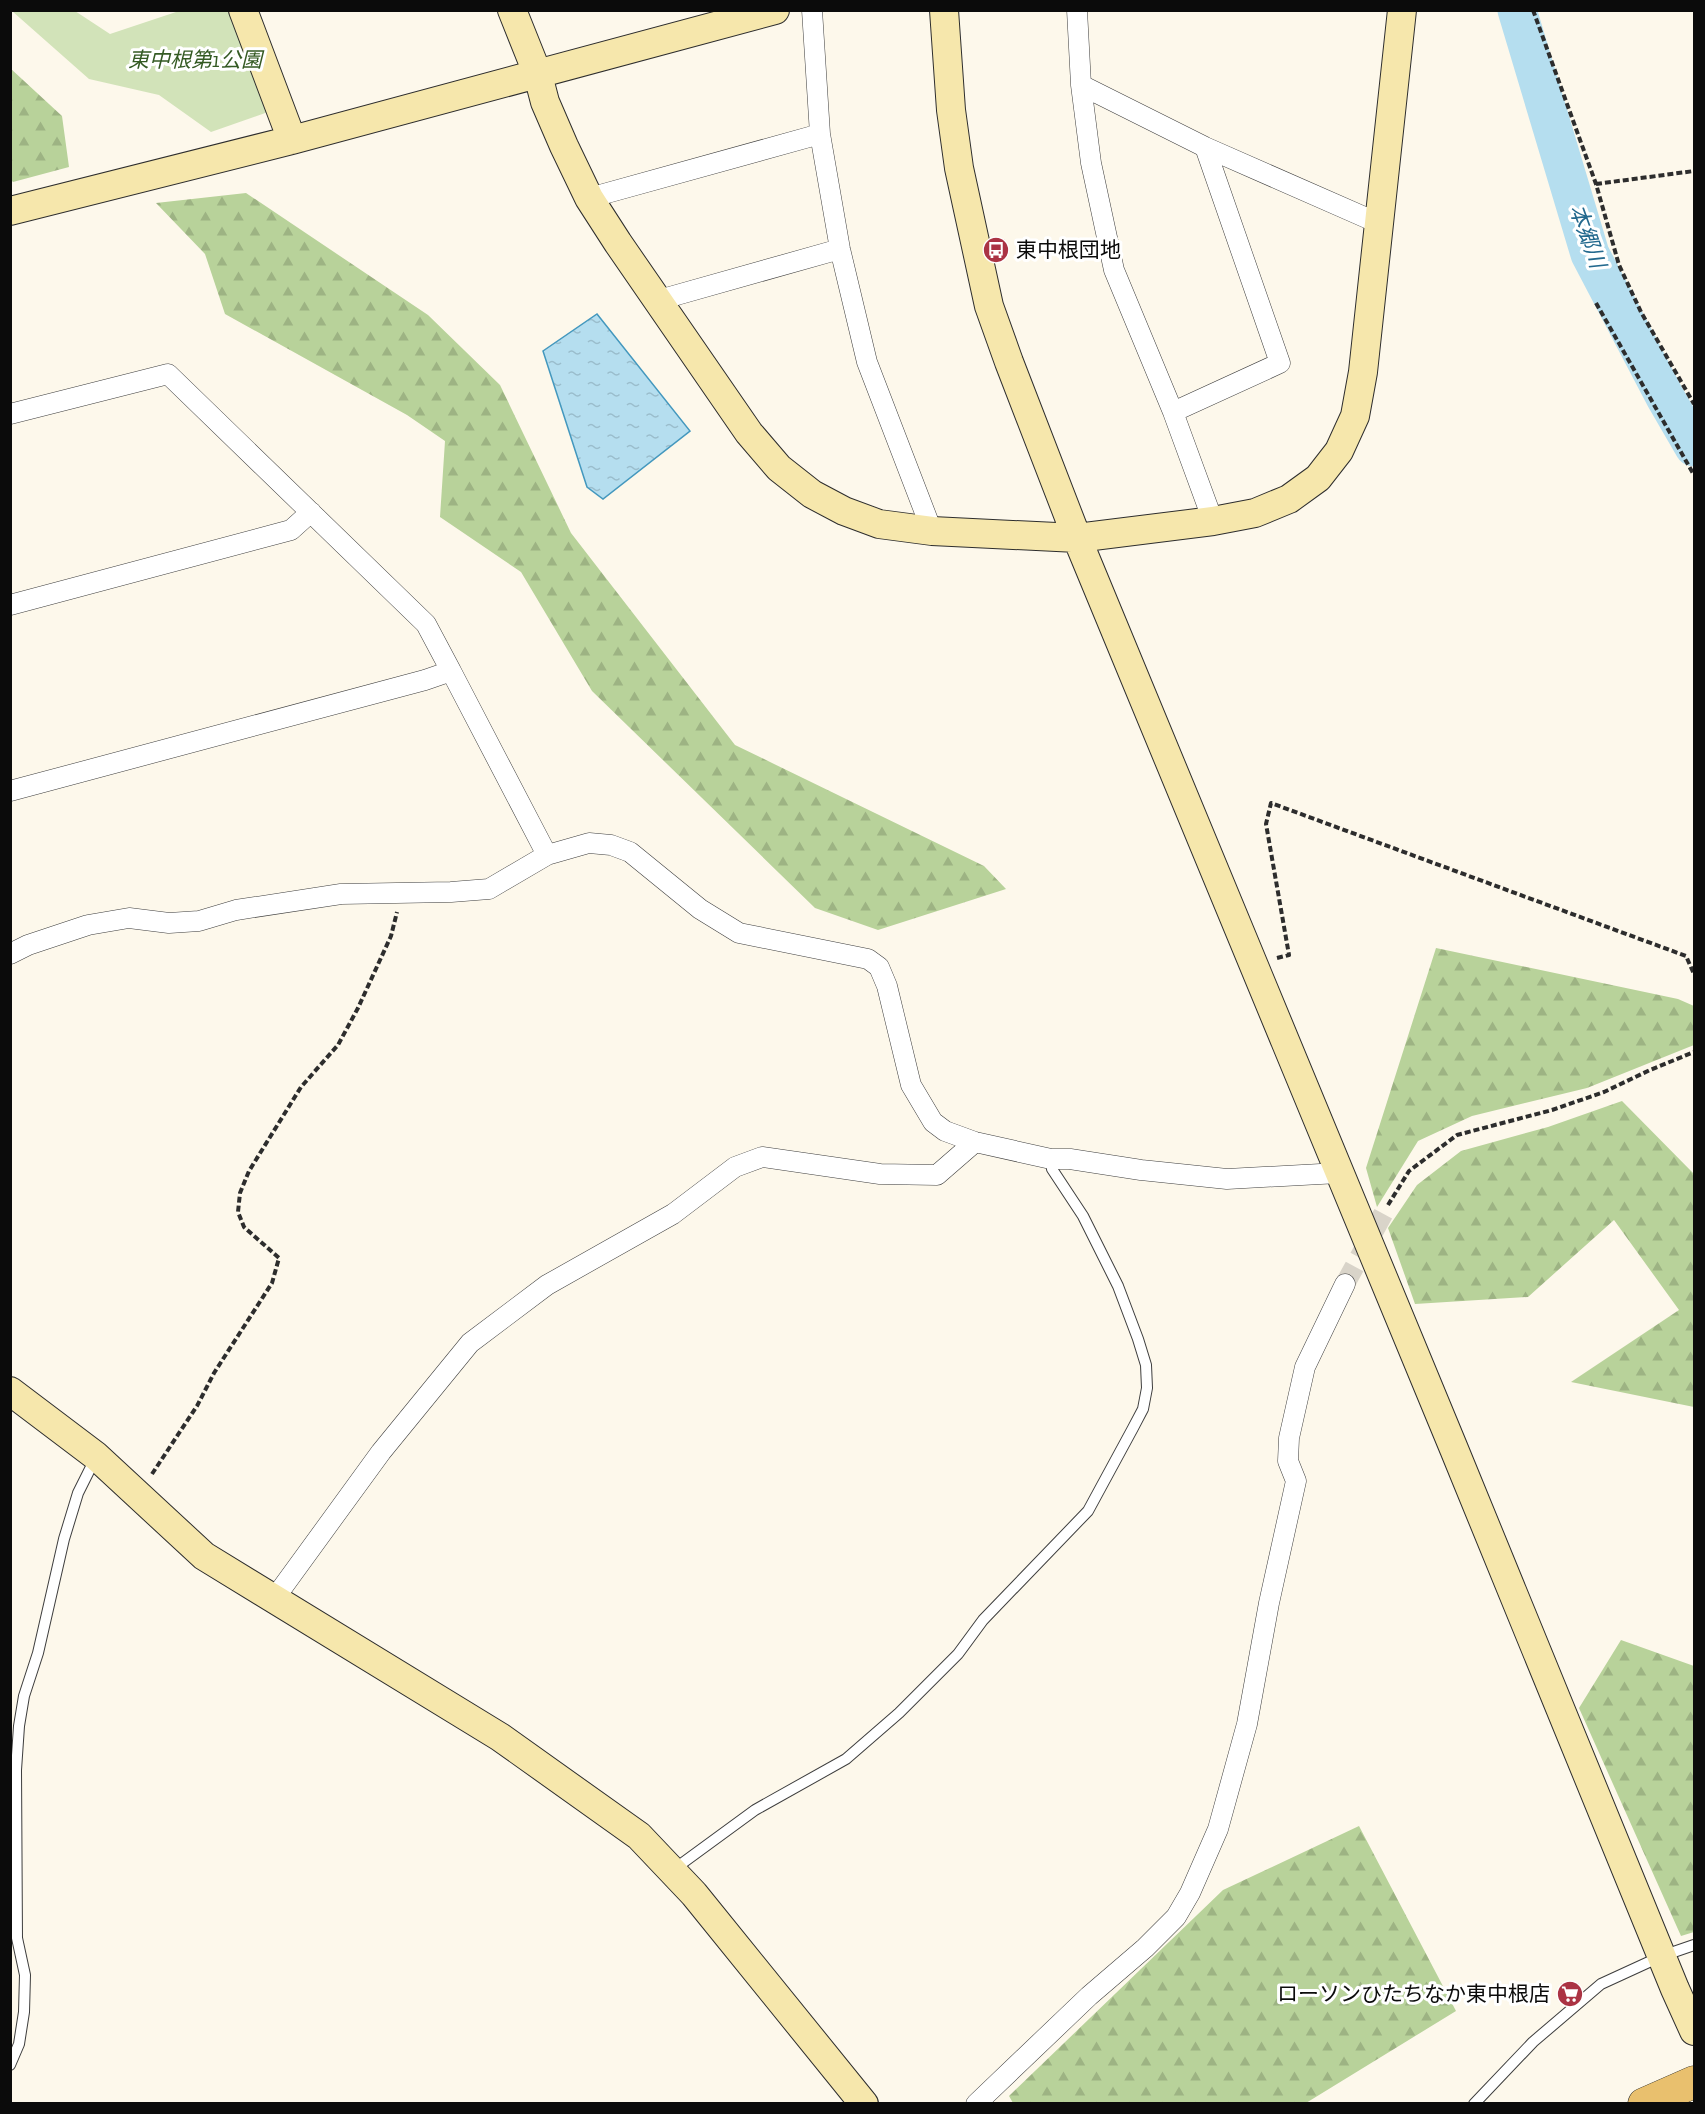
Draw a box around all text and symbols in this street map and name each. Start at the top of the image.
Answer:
park label: 東中根第1公園 [128,47,265,72]
water label: 本郷川 [1564,201,1612,274]
bus stop icon: 東中根団地 [981,235,1011,265]
place label: 東中根団地 [1016,237,1121,262]
supermarket icon: ローソンひたちなか東中根店 [1555,1979,1585,2009]
place label: ローソンひたちなか東中根店 [1277,1981,1550,2006]

